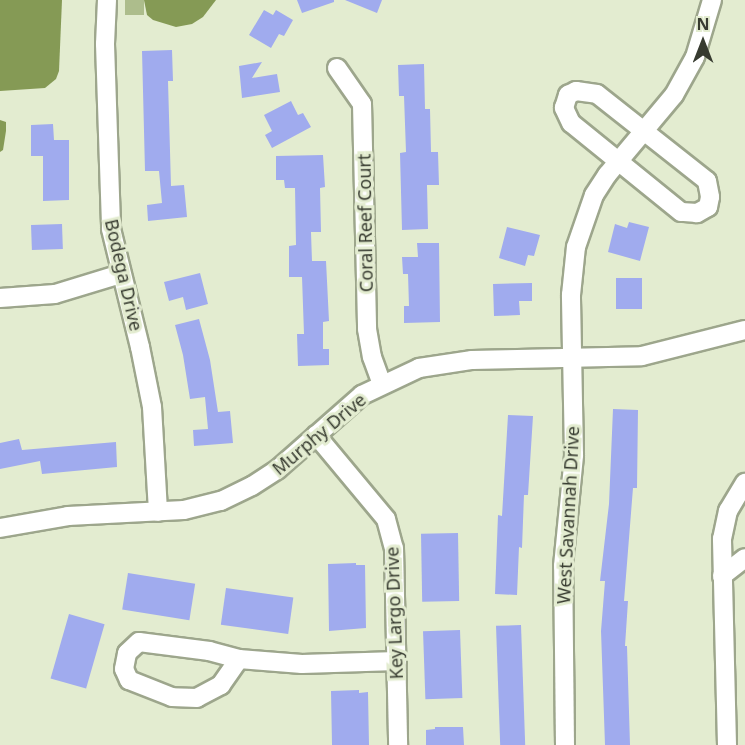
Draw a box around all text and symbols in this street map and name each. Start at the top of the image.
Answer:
north arrow [673,12,733,72]
text: N [696,13,710,35]
street label: Coral Reef Court [353,154,377,292]
street label: Bodega Drive [101,217,147,333]
street label: Murphy Drive [268,389,370,479]
street label: West Savannah Drive [553,425,583,605]
street label: Key Largo Drive [381,546,407,680]

